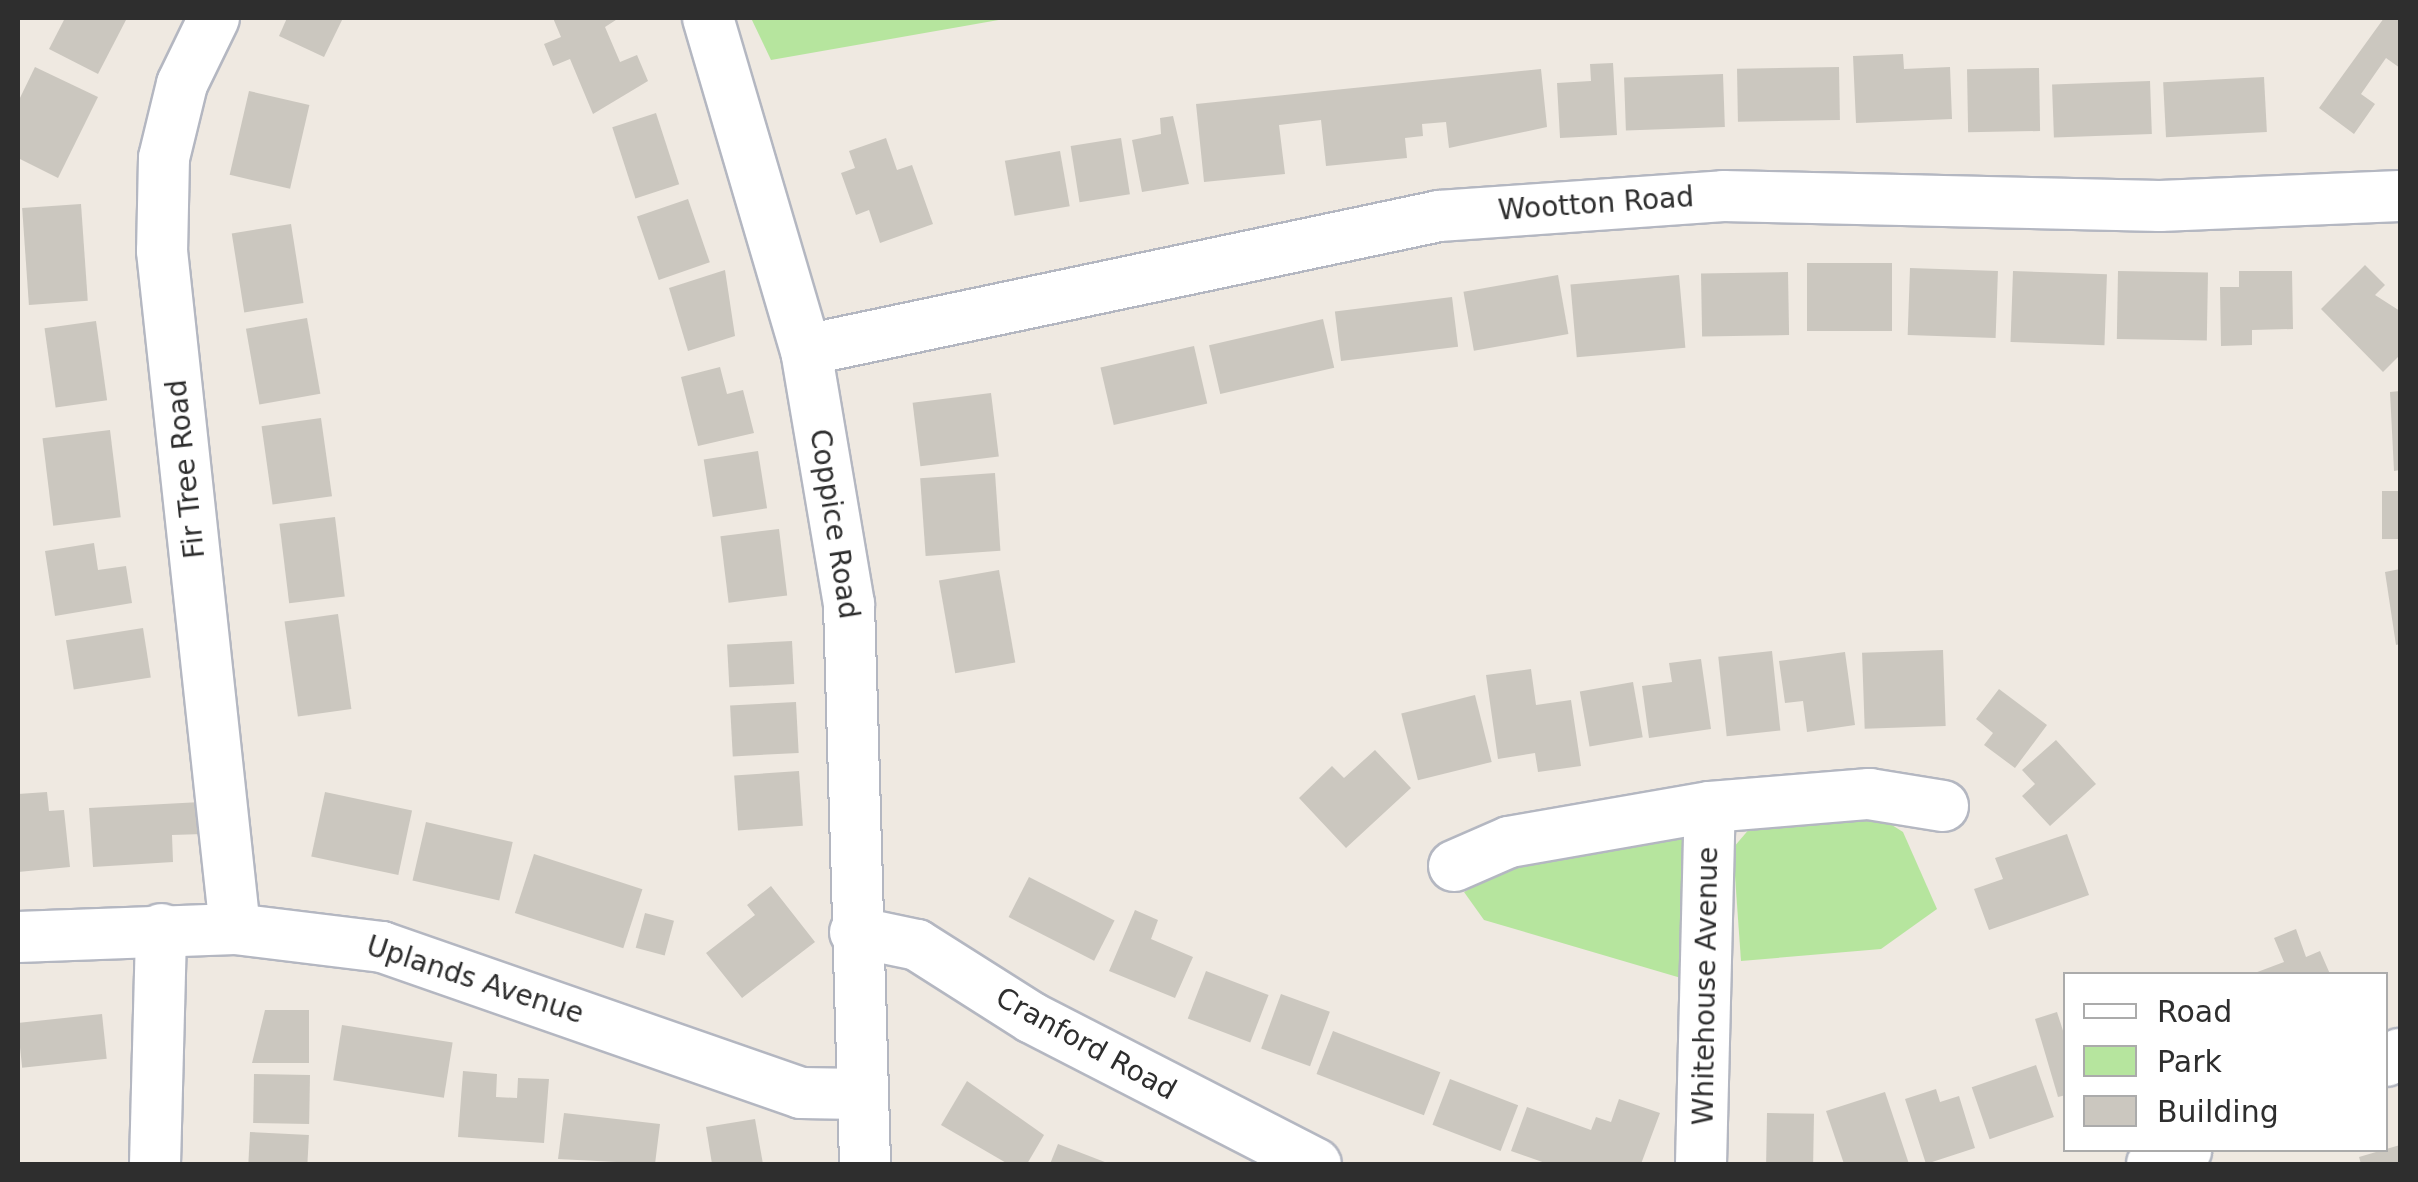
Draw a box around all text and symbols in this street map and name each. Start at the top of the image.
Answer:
street label: Wootton Road [1497,180,1695,228]
street label: Fir Tree Road [160,378,212,560]
street label: Coppice Road [802,427,866,621]
street label: Whitehouse Avenue [1687,846,1725,1126]
street label: Uplands Avenue [362,929,588,1031]
legend [2063,972,2388,1152]
street label: Cranford Road [990,981,1182,1107]
text: Road [2157,994,2232,1029]
text: Park [2157,1044,2222,1079]
text: Building [2157,1094,2279,1129]

